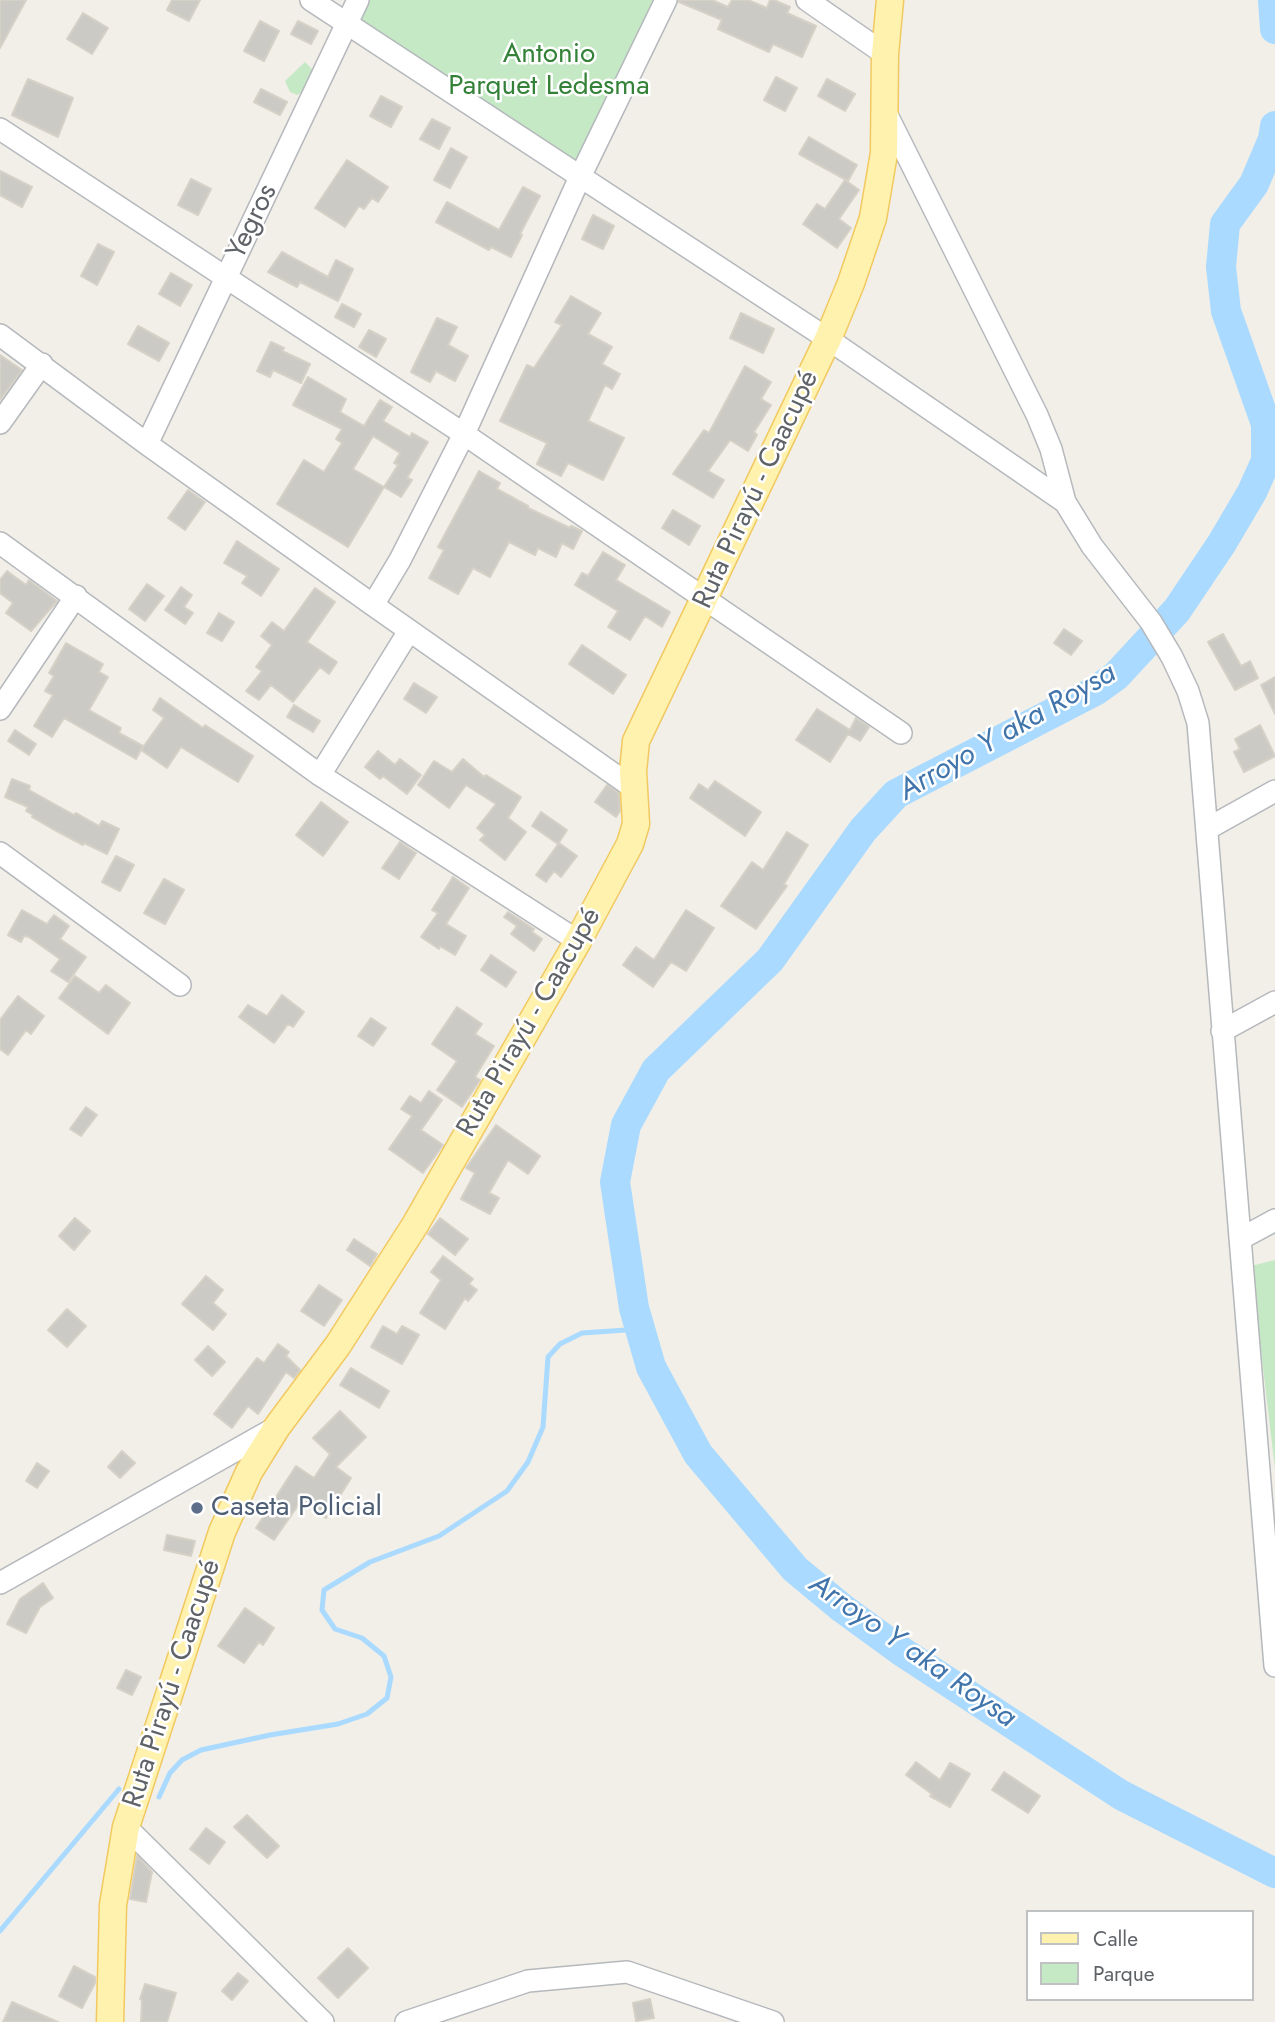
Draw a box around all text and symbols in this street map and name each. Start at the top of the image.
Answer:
park label: Antonio Parquet Ledesma [448,38,650,104]
street label: Yegros [221,179,285,265]
street label: Ruta Pirayú - Caacupé [687,366,827,614]
water label: Arroyo Y aka Roysa [893,656,1123,810]
street label: Ruta Pirayú - Caacupé [451,903,609,1143]
place label: Caseta Policial [211,1491,382,1525]
marker: Caseta Policial [189,1500,205,1516]
street label: Ruta Pirayú - Caacupé [117,1556,229,1812]
water label: Arroyo Y aka Roysa [801,1567,1023,1737]
legend [1026,1910,1254,2001]
text: Calle [1093,1924,1138,1954]
text: Parque [1093,1959,1155,1989]

